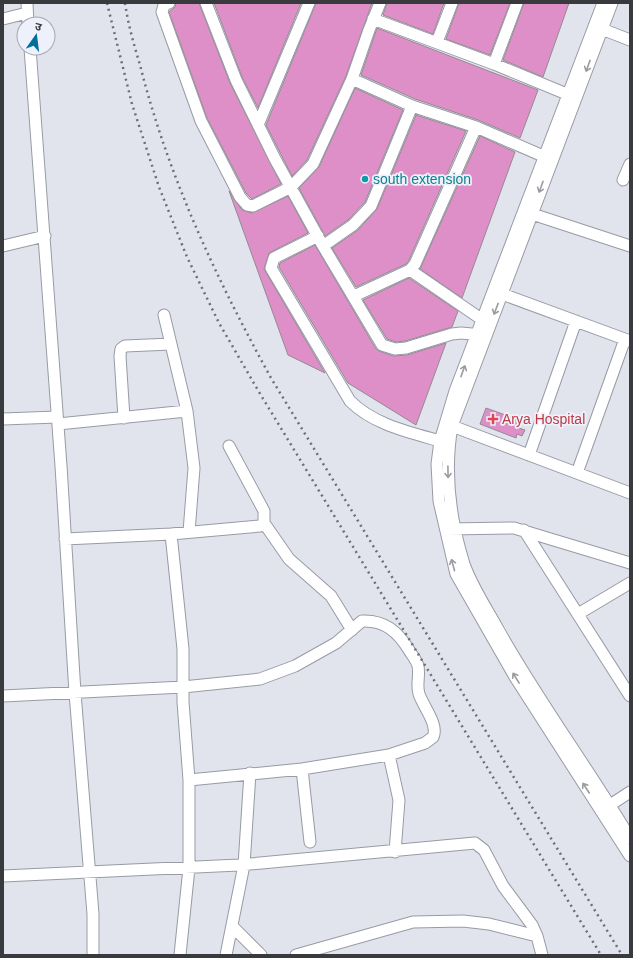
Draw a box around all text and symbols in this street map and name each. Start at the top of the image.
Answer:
north arrow [16,16,56,56]
text: उ [34,20,44,33]
one-way arrow [584,59,591,72]
place label: south extension [373,171,471,187]
marker: south extension [360,174,370,184]
one-way arrow [537,181,545,193]
one-way arrow [492,303,500,315]
one-way arrow [460,364,467,377]
place label: Arya Hospital [502,411,585,427]
marker: Arya Hospital [487,413,499,425]
one-way arrow [444,465,452,478]
one-way arrow [449,559,456,572]
one-way arrow [512,672,520,684]
one-way arrow [582,782,590,794]

